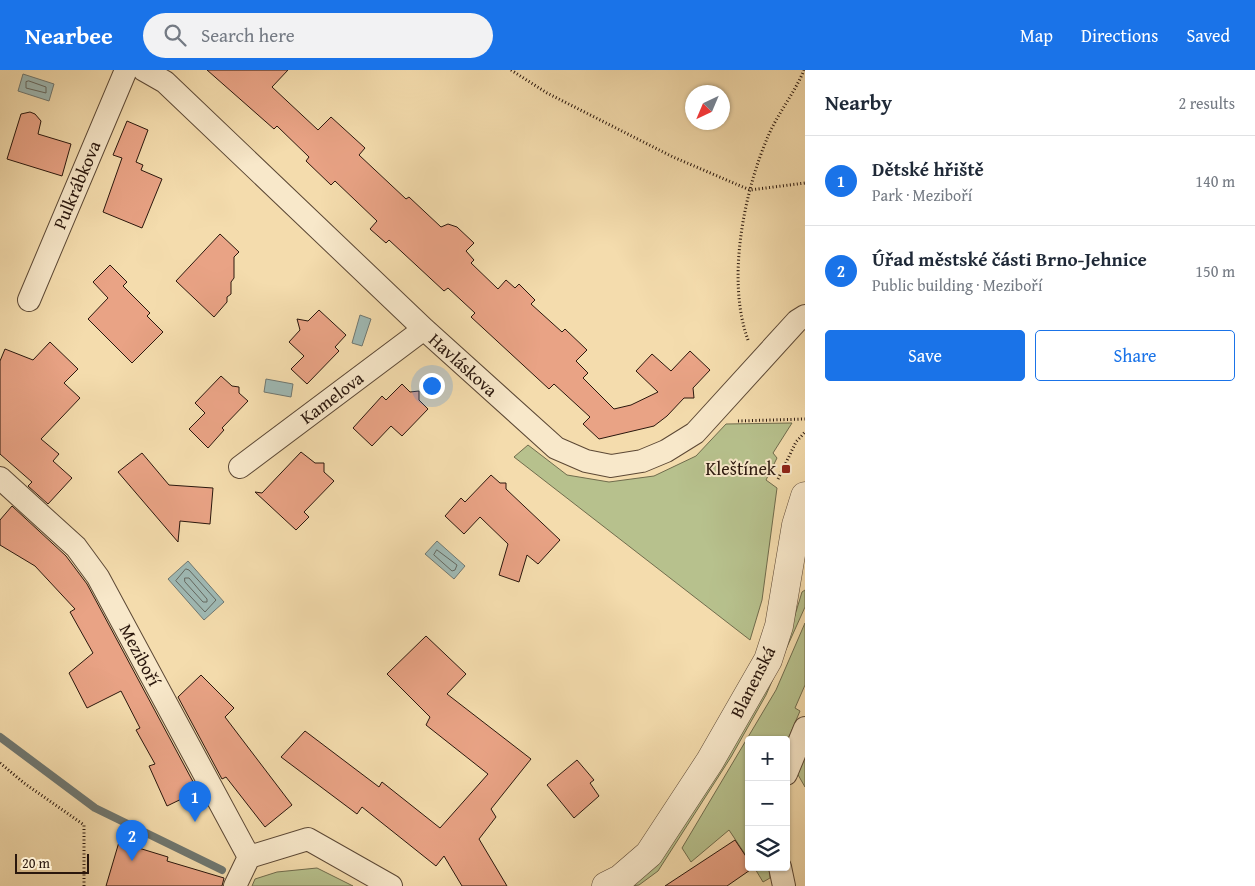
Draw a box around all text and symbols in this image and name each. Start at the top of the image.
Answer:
search box [143,13,493,58]
text: Nearbee [25,18,113,53]
icon: search [161,21,189,49]
text: Search here [201,21,295,49]
text: Map [1020,22,1053,49]
text: Directions [1081,22,1158,49]
text: Saved [1186,22,1230,49]
north arrow [685,85,730,130]
text: Nearby [825,87,892,118]
text: 2 results [1178,91,1235,115]
street label: Pulkrábkova [46,136,107,233]
text: Dětské hřiště [872,155,984,183]
text: 1 [837,169,845,193]
text: 140 m [1195,169,1235,193]
text: Park · Meziboří [872,183,972,207]
text: Úřad městské části Brno-Jehnice [872,245,1147,273]
text: 2 [837,259,845,283]
text: 150 m [1195,259,1235,283]
text: Public building · Meziboří [872,273,1042,297]
street label: Havláskova [423,326,504,403]
button: Save [825,330,1025,381]
button: Share [1035,330,1235,381]
street label: Kamelova [294,364,369,430]
your location [419,373,445,399]
place label: Kleštínek [706,455,777,482]
marker: Kleštínek [780,463,792,475]
street label: Meziboří [113,619,169,692]
street label: Blanenská [723,641,782,722]
map controls [745,736,790,871]
button: + [745,736,790,781]
pin: 1 [179,781,211,822]
button: − [745,781,790,826]
pin: 2 [116,820,148,861]
button: layers [745,826,790,871]
scale bar [15,851,89,874]
text: 20 m [22,853,50,873]

